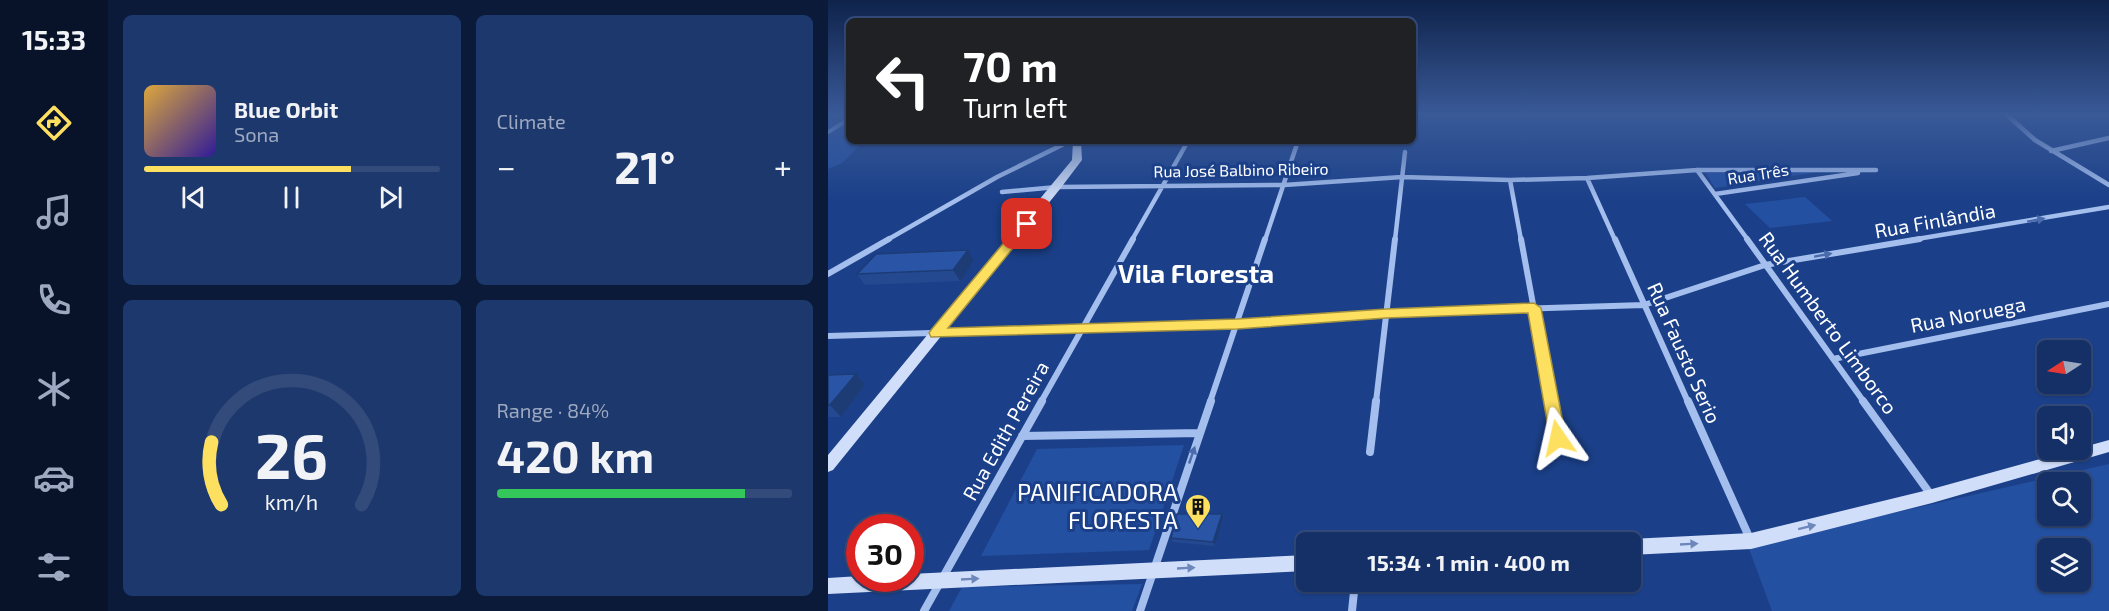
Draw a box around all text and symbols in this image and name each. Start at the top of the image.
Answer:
text: 15:33 [22,23,86,55]
text: 70 m [963,40,1058,90]
icon: left [864,42,942,120]
text: Turn left [963,91,1067,123]
text: Blue Orbit [234,96,338,122]
icon: directions [33,102,75,144]
text: Climate [497,109,566,133]
text: Sona [234,122,279,146]
text: 21° [614,139,675,193]
text: − [497,146,516,186]
text: + [774,146,792,186]
street label: Rua José Balbino Ribeiro [1153,158,1329,181]
street label: Rua Três [1726,159,1790,188]
icon: previous [177,181,210,214]
icon: pause [275,181,308,214]
icon: next [374,181,407,214]
icon: music [33,191,75,233]
pin [1001,198,1052,249]
street label: Rua Finlândia [1872,198,1997,242]
icon: arrive [1010,207,1043,240]
one-way arrow [2027,215,2046,224]
street label: Rua Humberto Limborco [1755,227,1903,418]
one-way arrow [1814,251,1833,260]
district label: Vila Floresta [1118,257,1274,288]
street label: Rua Fausto Serio [1643,278,1727,427]
icon: phone [33,279,75,321]
street label: Rua Noruega [1908,291,2027,337]
north arrow [2037,340,2091,394]
map controls [2037,340,2091,592]
street label: Rua Edith Pereira [957,357,1053,504]
icon: climate [33,368,75,410]
text: Range · 84% [497,398,609,422]
position arrow [1526,406,1590,470]
button: sound [2037,406,2091,460]
text: 26 [255,417,328,492]
text: 420 km [497,428,654,482]
one-way arrow [1188,446,1198,464]
icon: car [33,457,75,499]
button: search [2037,472,2091,526]
place label: PANIFICADORA FLORESTA [1017,477,1178,534]
text: km/h [265,489,318,514]
building icon: PANIFICADORA FLORESTA [1183,492,1213,530]
speed limit sign: 30 [846,514,924,592]
one-way arrow [1798,522,1817,532]
button: layers [2037,538,2091,592]
one-way arrow [1679,539,1698,549]
icon: filters [33,546,75,588]
text: 15:34 · 1 min · 400 m [1367,549,1570,575]
one-way arrow [1177,564,1196,573]
one-way arrow [961,574,980,583]

